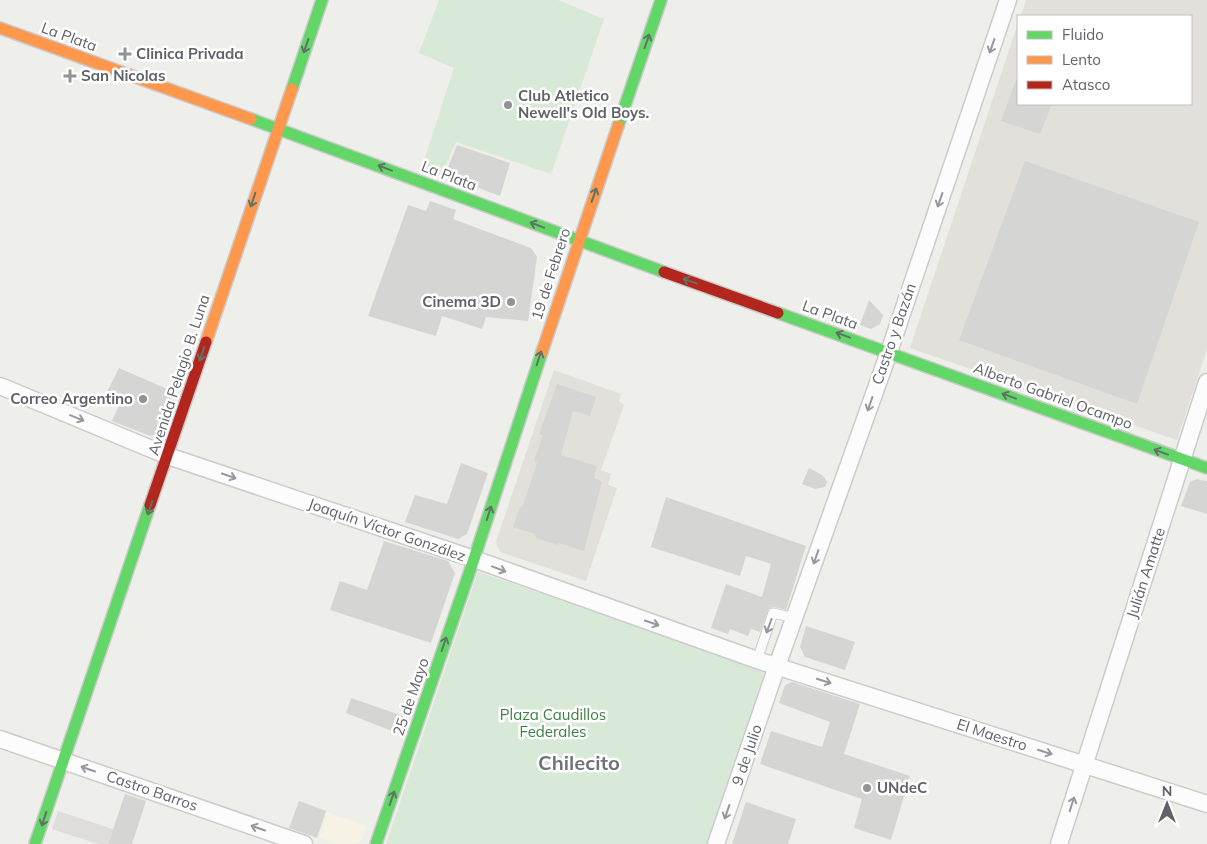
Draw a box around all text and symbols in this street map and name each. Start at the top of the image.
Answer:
legend [1017,15,1192,105]
street label: La Plata [39,18,100,55]
text: Fluido [1062,25,1104,44]
one-way arrow [643,34,652,49]
one-way arrow [301,38,310,53]
one-way arrow [987,38,996,53]
place label: Clinica Privada [136,44,244,63]
marker: Clinica Privada [118,47,132,61]
text: Lento [1062,50,1101,69]
place label: San Nicolas [81,66,165,85]
marker: San Nicolas [63,69,77,83]
text: Atasco [1062,75,1110,94]
place label: Club Atletico Newell's Old Boys. [518,86,649,122]
marker: Club Atletico Newell's Old Boys. [502,99,514,111]
street label: La Plata [419,156,480,195]
one-way arrow [377,163,393,172]
one-way arrow [590,187,599,203]
one-way arrow [248,192,258,208]
one-way arrow [935,192,944,207]
one-way arrow [530,220,545,229]
street label: 19 de Febrero [527,225,574,322]
one-way arrow [682,276,698,285]
street label: Castro y Bazán [867,281,920,387]
street label: Avenida Pelagio B. Luna [144,292,214,458]
place label: Cinema 3D [422,292,501,311]
marker: Cinema 3D [505,296,517,308]
street label: La Plata [800,296,861,333]
one-way arrow [835,330,851,339]
one-way arrow [197,346,206,361]
one-way arrow [535,351,545,367]
street label: Alberto Gabriel Ocampo [971,358,1135,433]
place label: Correo Argentino [10,389,133,408]
one-way arrow [1001,391,1017,400]
marker: Correo Argentino [137,393,149,405]
one-way arrow [865,395,874,411]
one-way arrow [70,415,85,424]
one-way arrow [1154,447,1169,456]
one-way arrow [221,472,237,482]
street label: Joaquín Víctor González [306,494,469,566]
one-way arrow [145,500,154,515]
one-way arrow [485,506,494,521]
street label: Julián Amatte [1122,525,1169,620]
one-way arrow [811,549,820,564]
one-way arrow [491,565,506,574]
one-way arrow [764,618,773,633]
one-way arrow [644,619,659,628]
one-way arrow [440,637,450,653]
street label: 25 de Mayo [388,655,433,738]
one-way arrow [815,677,831,686]
park label: Plaza Caudillos Federales [500,705,606,741]
street label: El Maestro [955,714,1030,755]
street label: 9 de Julio [727,722,766,788]
one-way arrow [1037,747,1053,757]
district label: Chilecito [538,750,620,775]
one-way arrow [81,763,97,773]
street label: Castro Barros [104,766,200,815]
place label: UNdeC [877,778,927,797]
north arrow [1142,779,1192,829]
marker: UNdeC [861,782,873,794]
text: N [1162,782,1172,800]
one-way arrow [388,791,397,806]
one-way arrow [1068,797,1077,812]
one-way arrow [722,803,732,819]
one-way arrow [38,810,48,826]
one-way arrow [251,823,267,832]

